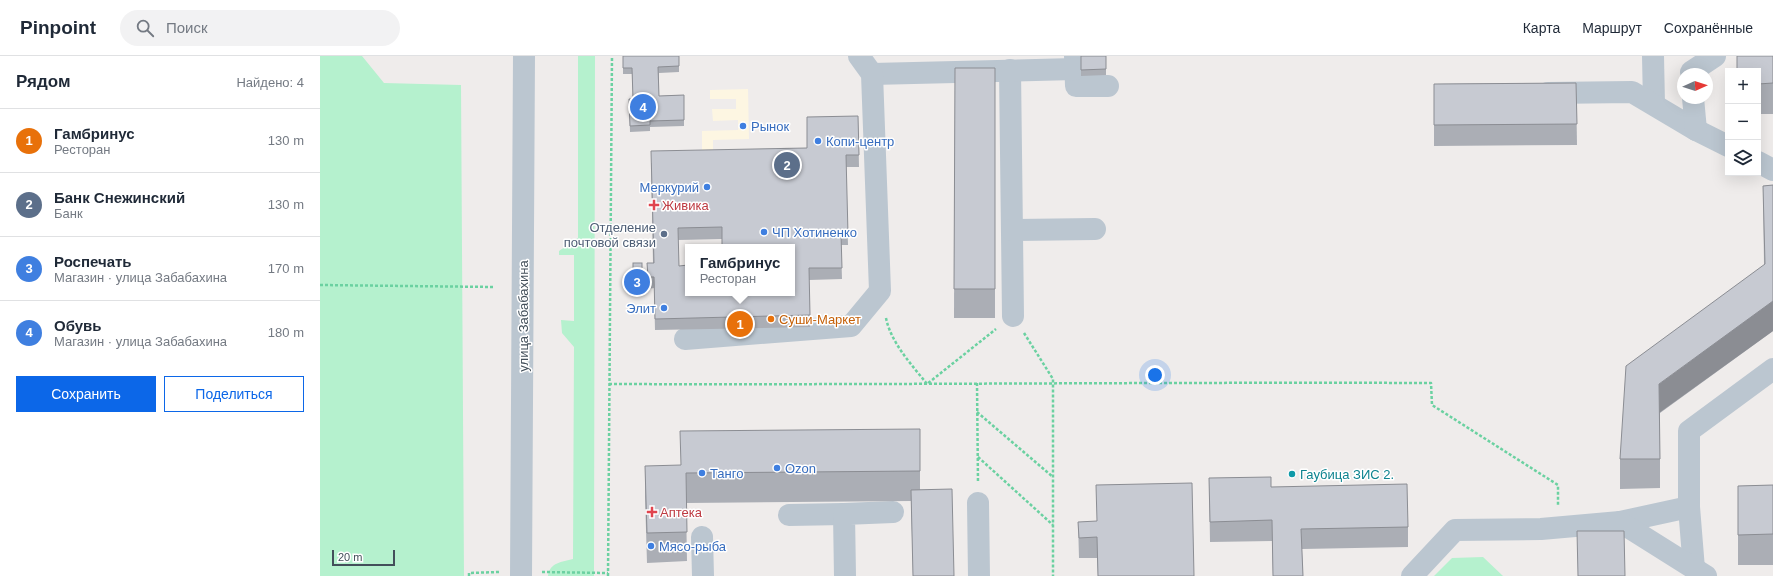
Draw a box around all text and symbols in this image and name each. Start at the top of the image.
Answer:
search box [120,10,400,46]
text: Pinpoint [20,17,96,38]
icon: search [134,17,156,39]
text: Поиск [166,19,208,36]
text: Карта [1523,20,1560,36]
text: Маршрут [1582,20,1642,36]
text: Сохранённые [1664,20,1753,36]
north arrow [1677,68,1713,104]
map controls [1725,68,1761,176]
button: + [1725,68,1761,104]
text: Рядом [16,72,71,91]
text: Найдено: 4 [236,75,304,90]
pin: 4 [630,92,656,122]
button: − [1725,104,1761,140]
place label: Рынок [751,119,789,134]
marker: Рынок [738,121,748,131]
text: Гамбринус [54,125,135,142]
text: 1 [25,133,33,148]
text: 130 m [268,133,304,148]
place label: Копи-центр [826,134,894,149]
marker: Копи-центр [813,136,823,146]
button: layers [1725,140,1761,176]
text: Ресторан [54,142,111,157]
pin: 2 [774,150,800,180]
place label: Меркурий [640,180,699,195]
marker: Меркурий [702,182,712,192]
text: Банк Снежинский [54,189,185,206]
text: 2 [25,197,33,212]
text: 130 m [268,197,304,212]
place label: Живика [662,198,709,213]
marker: Живика [649,200,659,210]
text: Банк [54,206,83,221]
place label: Отделение почтовой связи [564,220,656,250]
place label: ЧП Хотиненко [772,225,857,240]
marker: ЧП Хотиненко [759,227,769,237]
marker: Отделение почтовой связи [659,229,669,239]
popup [685,244,795,296]
text: Роспечать [54,253,132,270]
text: Гамбринус [700,254,780,271]
street label: улица Забабахина [516,260,531,372]
text: 3 [25,261,33,276]
text: 170 m [268,261,304,276]
pin: 3 [624,267,650,297]
text: Магазин · улица Забабахина [54,270,227,285]
text: Ресторан [700,271,756,286]
place label: Элит [626,301,656,316]
marker: Элит [659,303,669,313]
pin: 1 [727,309,753,339]
place label: Суши-Маркет [779,312,861,327]
marker: Суши-Маркет [766,314,776,324]
text: Обувь [54,317,102,334]
text: 4 [25,325,33,340]
text: 180 m [268,325,304,340]
text: Магазин · улица Забабахина [54,334,227,349]
your location [1145,365,1165,385]
button: Сохранить [16,376,156,412]
button: Поделиться [164,376,304,412]
place label: Ozon [785,461,816,476]
marker: Ozon [772,463,782,473]
place label: Танго [710,466,743,481]
place label: Гаубица ЗИС 2. [1300,467,1394,482]
marker: Танго [697,468,707,478]
marker: Гаубица ЗИС 2. [1287,469,1297,479]
place label: Аптека [660,505,703,520]
marker: Аптека [647,507,657,517]
place label: Мясо-рыба [659,539,727,554]
marker: Мясо-рыба [646,541,656,551]
scale bar [332,548,395,567]
text: 20 m [338,551,362,563]

